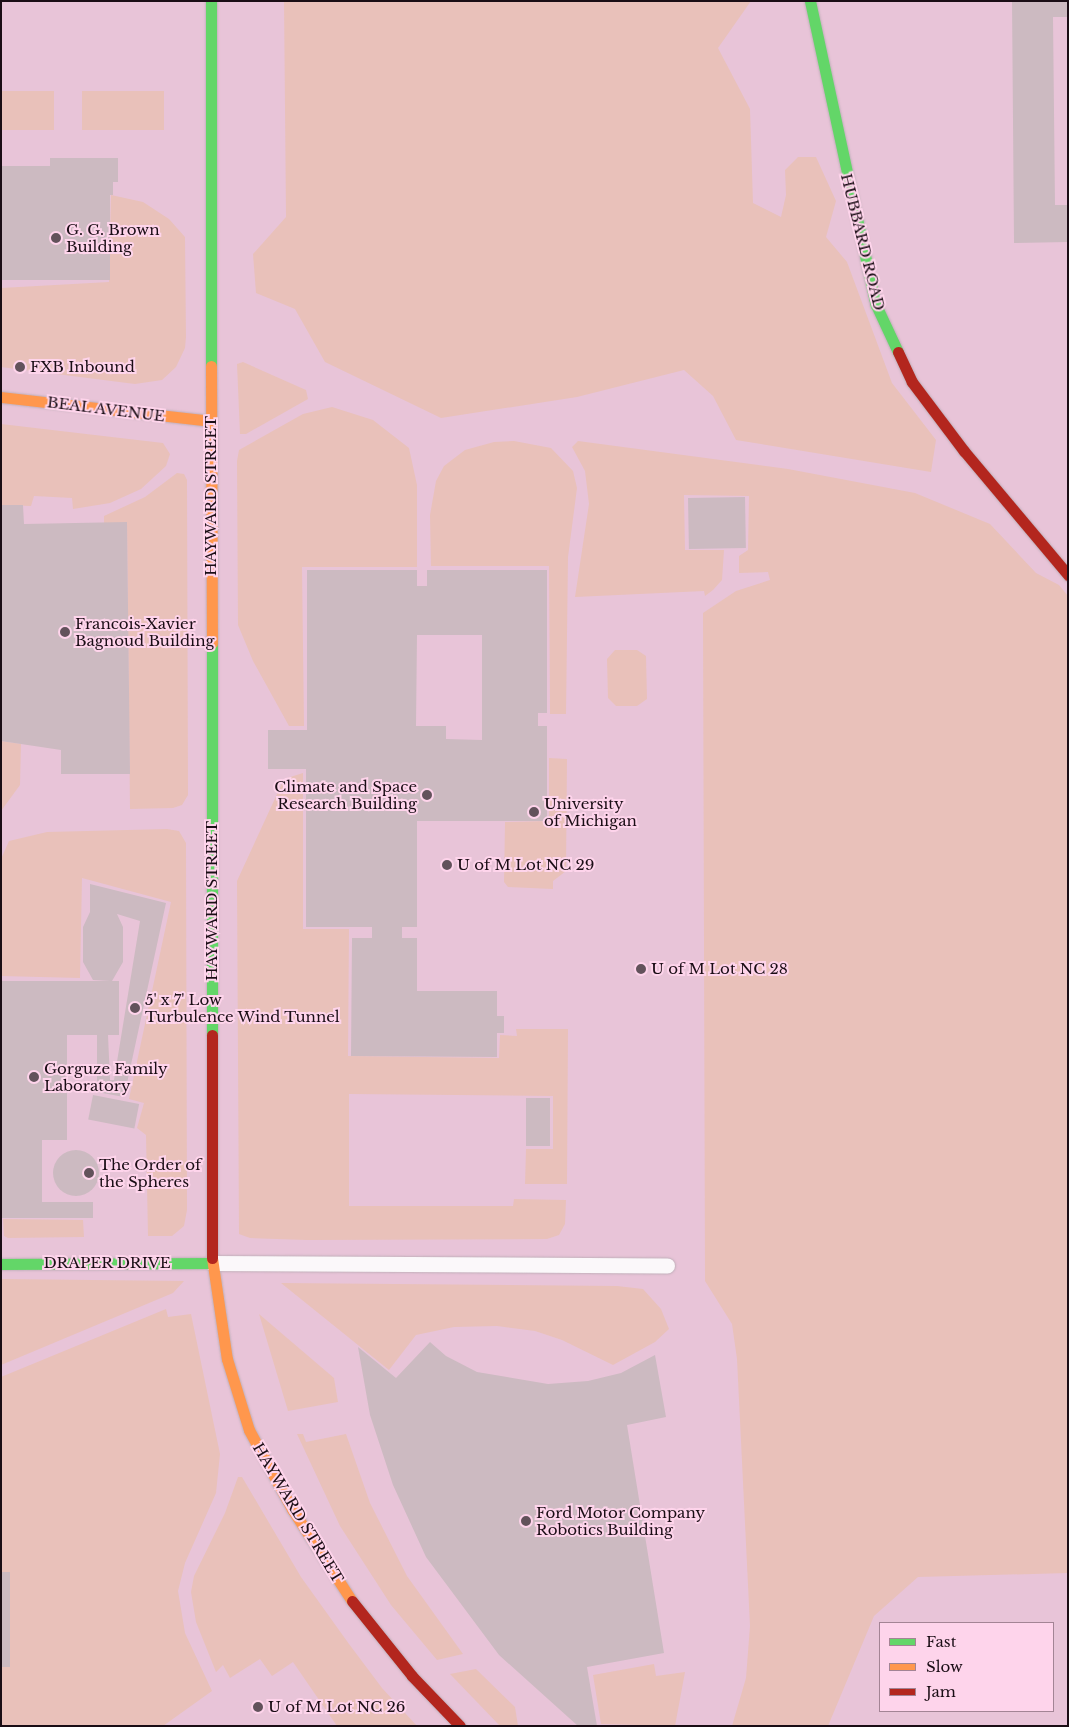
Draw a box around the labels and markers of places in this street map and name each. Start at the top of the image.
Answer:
place label: G. G. Brown Building [66,220,159,255]
marker: G. G. Brown Building [50,232,62,244]
place label: FXB Inbound [30,358,135,376]
marker: FXB Inbound [14,361,26,373]
place label: Francois‑Xavier Bagnoud Building [75,614,214,649]
marker: Francois‑Xavier Bagnoud Building [59,626,71,638]
place label: Climate and Space Research Building [274,777,417,812]
marker: Climate and Space Research Building [421,789,433,801]
place label: University of Michigan [544,794,637,829]
marker: University of Michigan [528,806,540,818]
place label: U of M Lot NC 29 [457,856,594,874]
marker: U of M Lot NC 29 [441,859,453,871]
place label: U of M Lot NC 28 [651,960,788,978]
marker: U of M Lot NC 28 [635,963,647,975]
place label: 5' x 7' Low Turbulence Wind Tunnel [145,990,341,1025]
marker: 5' x 7' Low Turbulence Wind Tunnel [129,1002,141,1014]
place label: Gorguze Family Laboratory [44,1059,168,1094]
marker: Gorguze Family Laboratory [28,1071,40,1083]
place label: The Order of the Spheres [99,1155,202,1190]
marker: The Order of the Spheres [83,1167,95,1179]
place label: Ford Motor Company Robotics Building [536,1503,705,1538]
marker: Ford Motor Company Robotics Building [520,1515,532,1527]
place label: U of M Lot NC 26 [268,1698,405,1716]
marker: U of M Lot NC 26 [252,1701,264,1713]

